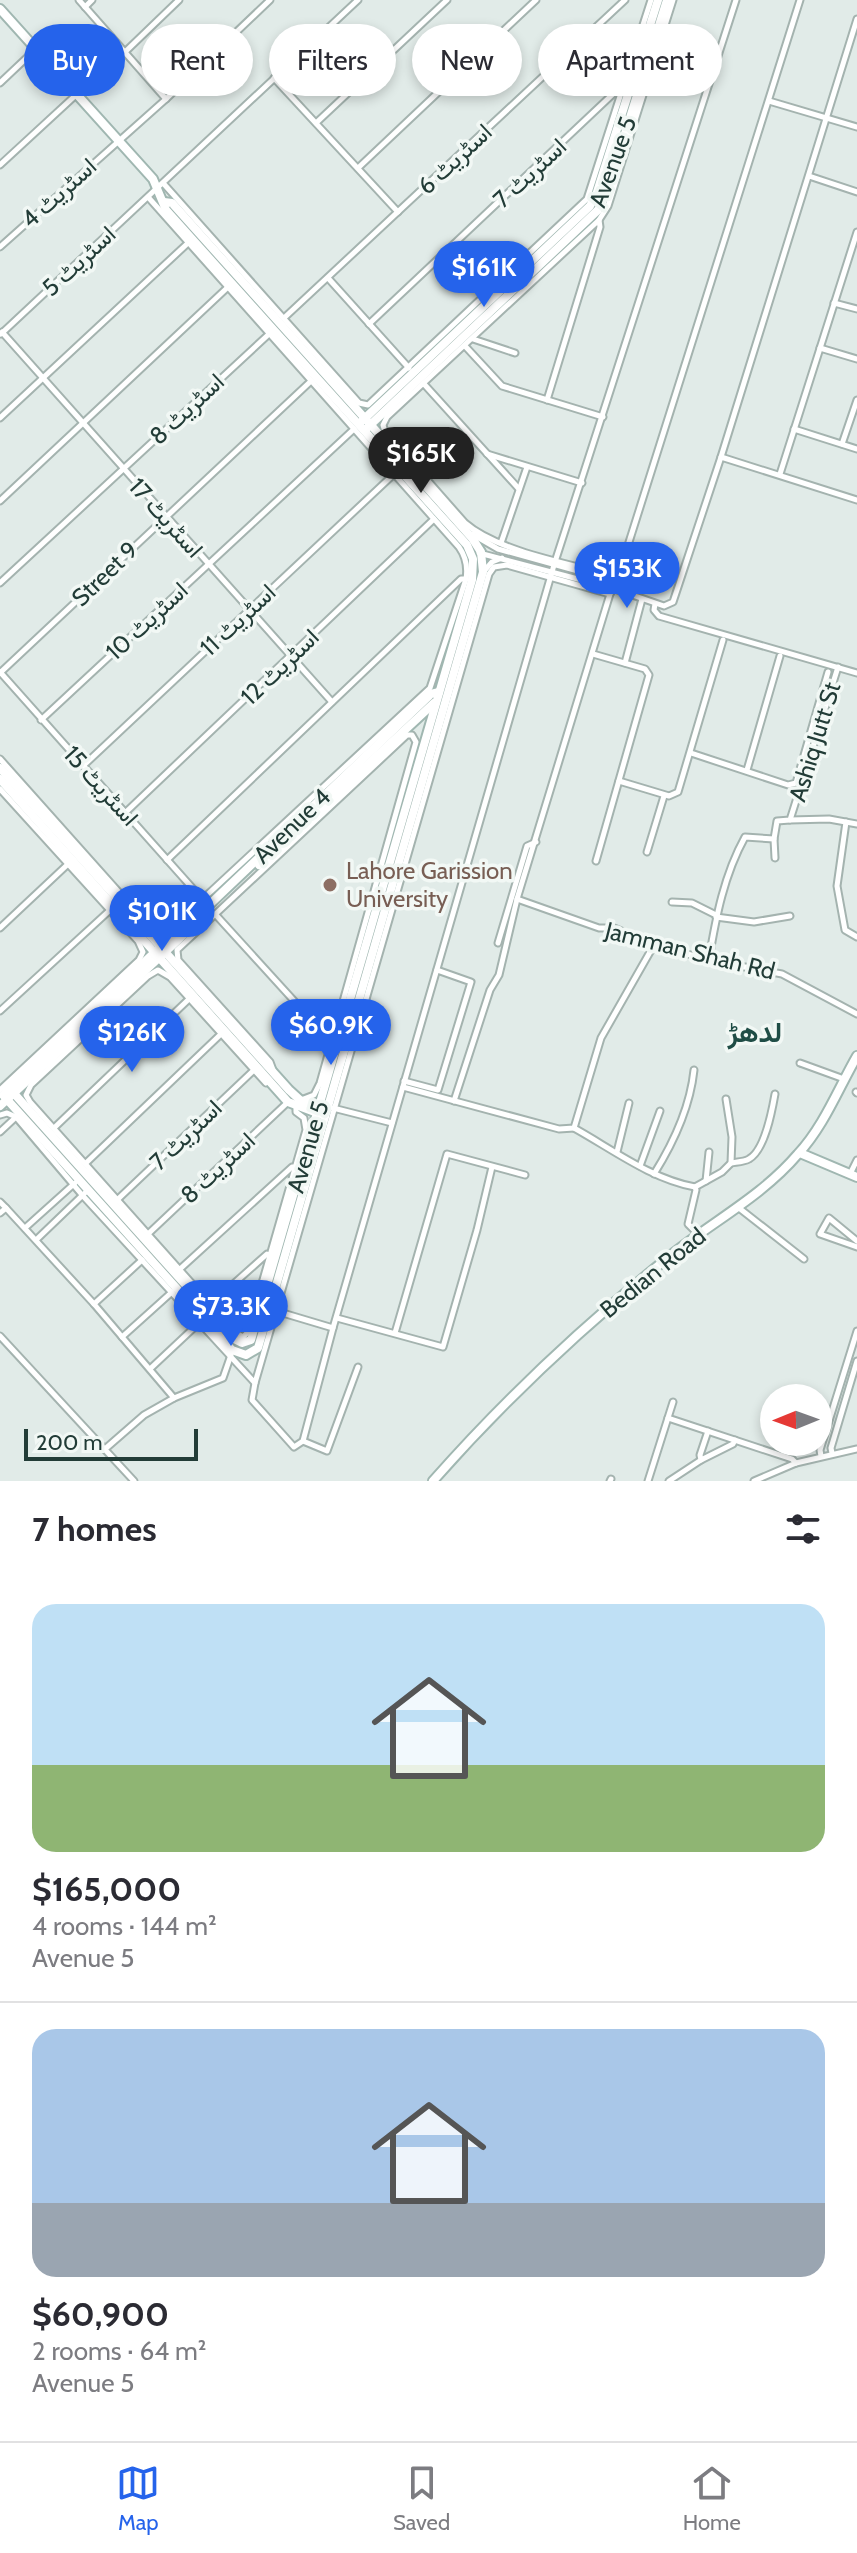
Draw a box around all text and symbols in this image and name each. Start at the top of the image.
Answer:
chip: Buy [24,24,125,96]
chip: Rent [141,24,253,96]
chip: Filters [269,24,396,96]
chip: New [412,24,522,96]
chip: Apartment [538,24,722,96]
street label: Avenue 5 [583,112,642,211]
street label: اسٹریٹ 6 [412,117,498,201]
street label: اسٹریٹ 7 [487,132,573,214]
street label: اسٹریٹ 4 [15,151,103,235]
street label: اسٹریٹ 5 [36,219,122,303]
pin: $161K [428,241,540,309]
text: $161K [451,251,517,283]
street label: اسٹریٹ 8 [143,367,231,451]
pin: $165K [365,427,477,495]
text: $165K [386,437,456,469]
street label: اسٹریٹ 17 [122,472,210,564]
street label: Street 9 [66,535,144,612]
pin: $153K [571,542,683,610]
text: $153K [593,552,661,584]
street label: اسٹریٹ 10 [100,575,194,667]
street label: اسٹریٹ 11 [194,577,282,663]
street label: اسٹریٹ 12 [235,622,325,712]
street label: Ashiq Jutt St [783,679,846,805]
street label: اسٹریٹ 15 [57,740,145,832]
street label: Avenue 4 [247,782,336,869]
place label: Lahore Garission University [346,856,513,913]
marker: Lahore Garission University [321,876,339,894]
pin: $101K [106,885,218,953]
text: $101K [128,895,196,927]
street label: Jamman Shah Rd [601,915,778,986]
pin: $60.9K [266,999,396,1067]
pin: $126K [76,1006,188,1074]
text: $60.9K [289,1009,373,1041]
district label: لدھڑ [727,1015,782,1050]
text: $126K [97,1016,167,1048]
street label: اسٹریٹ 7 [144,1093,228,1177]
street label: Avenue 5 [281,1097,334,1196]
street label: اسٹریٹ 8 [174,1126,262,1210]
street label: Bedian Road [594,1221,711,1324]
pin: $73.3K [166,1280,296,1348]
text: $73.3K [192,1290,270,1322]
north arrow [760,1384,832,1456]
map controls [760,1384,832,1456]
scale bar [24,1425,198,1461]
text: 200 m [36,1429,102,1456]
icon: filters [781,1507,825,1551]
text: 7 homes [32,1508,157,1550]
icon: home [357,1656,501,1800]
text: $165,000 [32,1868,181,1910]
text: 4 rooms · 144 m² [32,1910,217,1942]
text: Avenue 5 [32,1942,134,1974]
icon: home [357,2081,501,2225]
text: $60,900 [32,2293,169,2335]
text: 2 rooms · 64 m² [32,2335,207,2367]
text: Avenue 5 [32,2367,134,2399]
tab: Map [116,2461,160,2536]
tab: Saved [393,2461,450,2536]
tab: Home [683,2461,741,2536]

